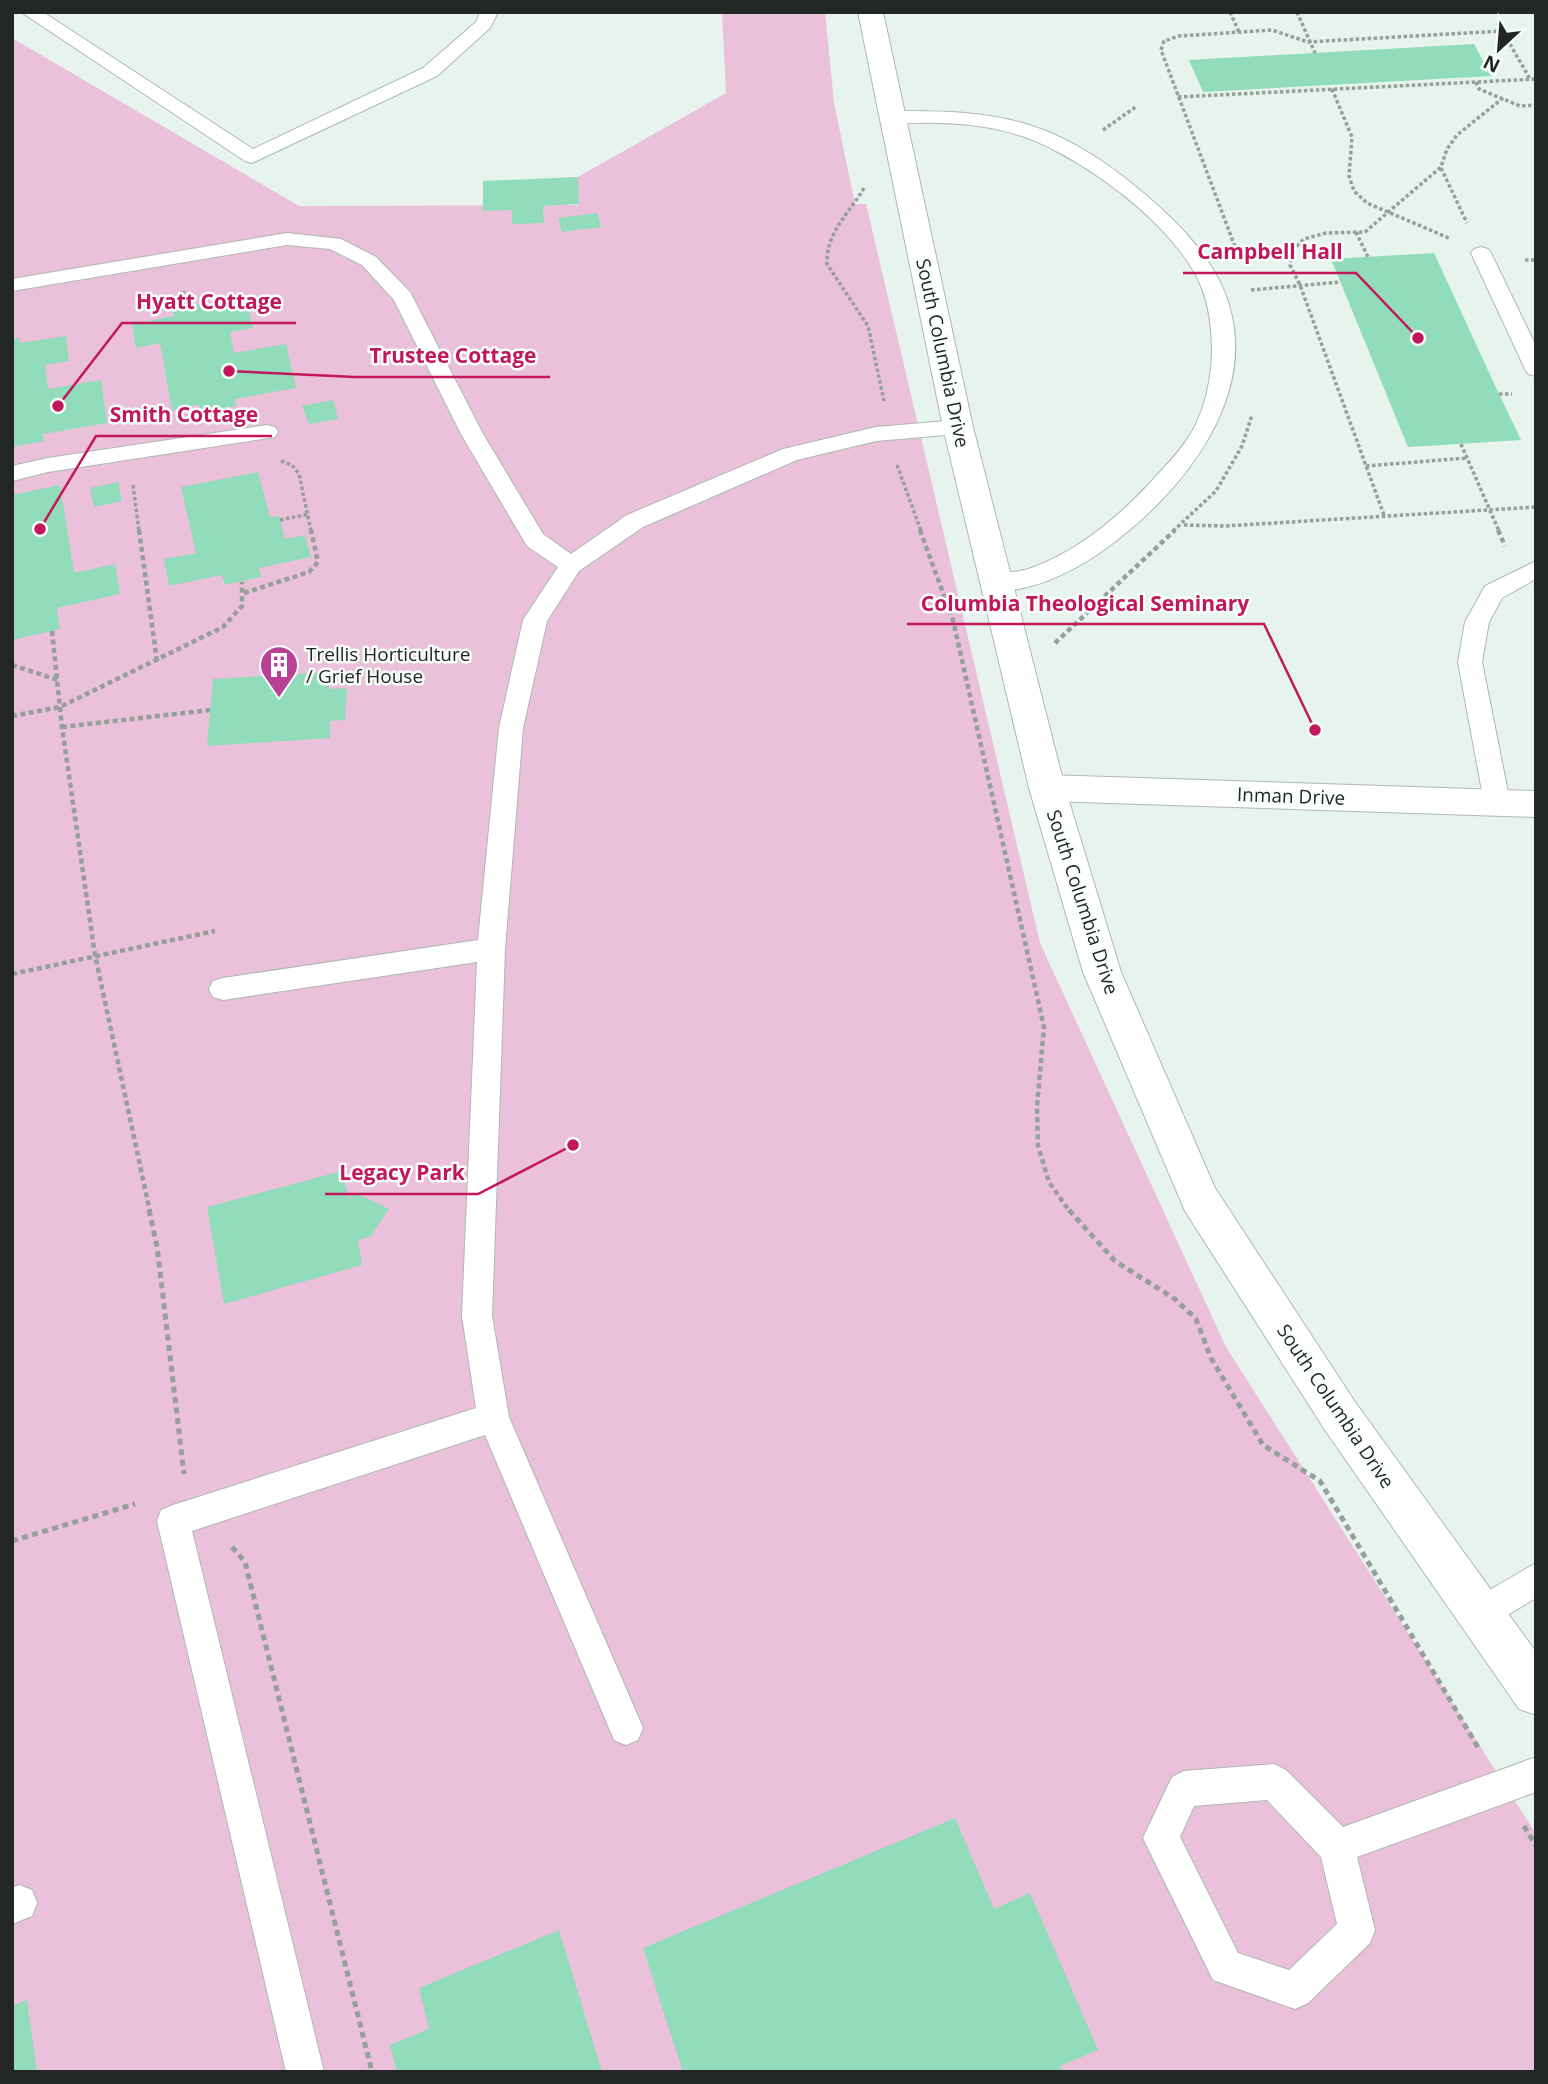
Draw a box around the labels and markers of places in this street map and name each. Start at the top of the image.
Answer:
callout: Campbell Hall [1183,231,1356,273]
callout: Hyatt Cottage [122,281,296,323]
callout: Trustee Cottage [355,335,550,377]
callout: Smith Cottage [96,394,272,436]
callout: Columbia Theological Seminary [907,582,1264,624]
place label: Trellis Horticulture / Grief House [306,641,470,689]
building icon: Trellis Horticulture / Grief House [258,644,300,699]
callout: Legacy Park [325,1152,478,1194]

